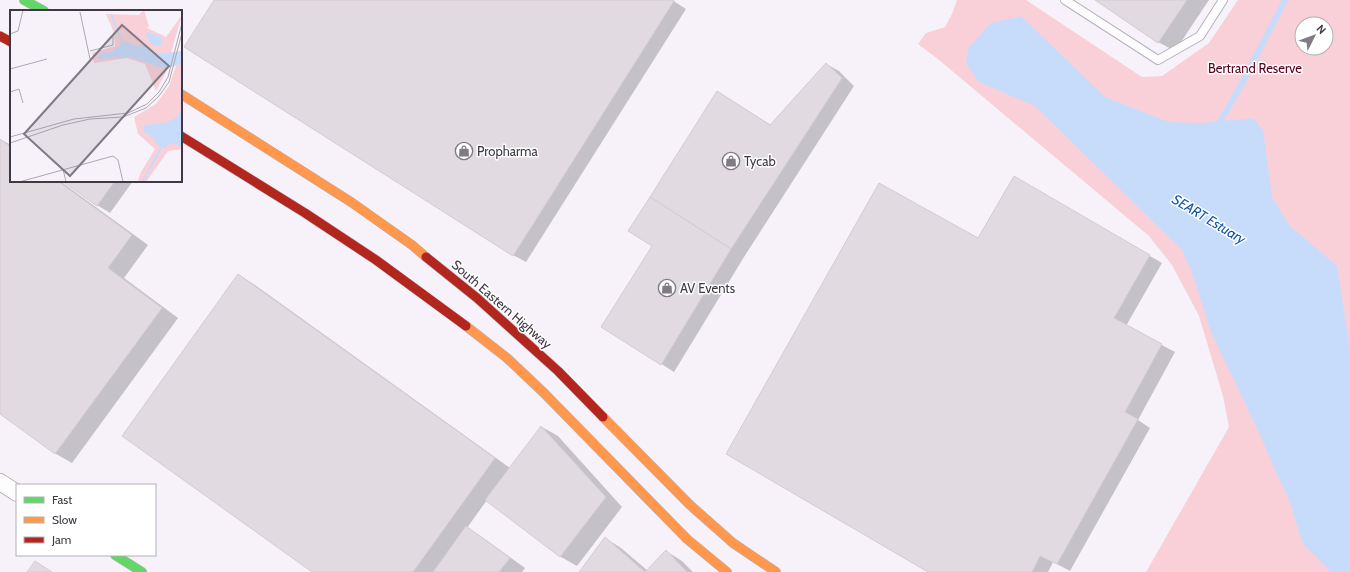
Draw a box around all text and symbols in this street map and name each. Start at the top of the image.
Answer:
inset map [10,10,182,182]
north arrow [1294,16,1334,56]
text: N [1314,22,1329,37]
park label: Bertrand Reserve [1208,60,1302,76]
shop icon: Propharma [454,141,474,161]
place label: Propharma [477,143,538,159]
shop icon: Tycab [721,151,741,171]
place label: Tycab [744,153,776,169]
water label: SEART Estuary [1169,190,1250,248]
street label: South Eastern Highway [449,256,556,352]
shop icon: AV Events [657,278,677,298]
place label: AV Events [680,280,736,296]
legend [16,484,156,556]
text: Fast [52,492,72,507]
text: Slow [52,512,77,527]
text: Jam [51,532,71,547]

